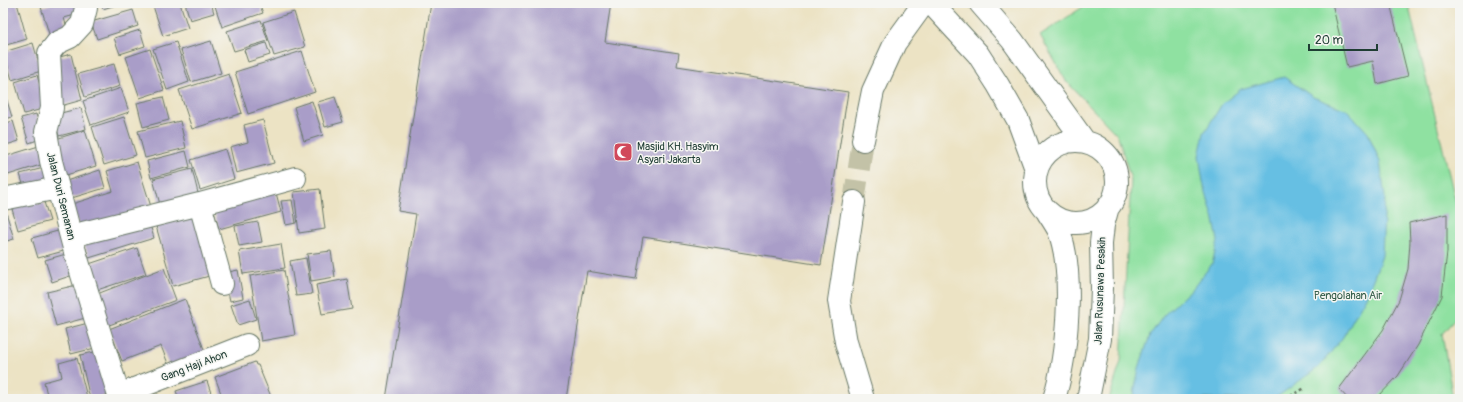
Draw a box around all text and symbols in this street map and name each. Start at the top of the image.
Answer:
scale bar [1309,26,1377,52]
text: 20 m [1315,33,1344,48]
place label: Masjid KH. Hasyim Asyari Jakarta [637,140,719,166]
mosque icon: Masjid KH. Hasyim Asyari Jakarta [612,141,634,163]
street label: Jalan Duri Semanan [44,151,78,241]
street label: Jalan Rusunawa Pesakih [1092,237,1108,345]
park label: Pengolahan Air [1314,289,1382,302]
street label: Gang Haji Ahon [159,347,229,385]

